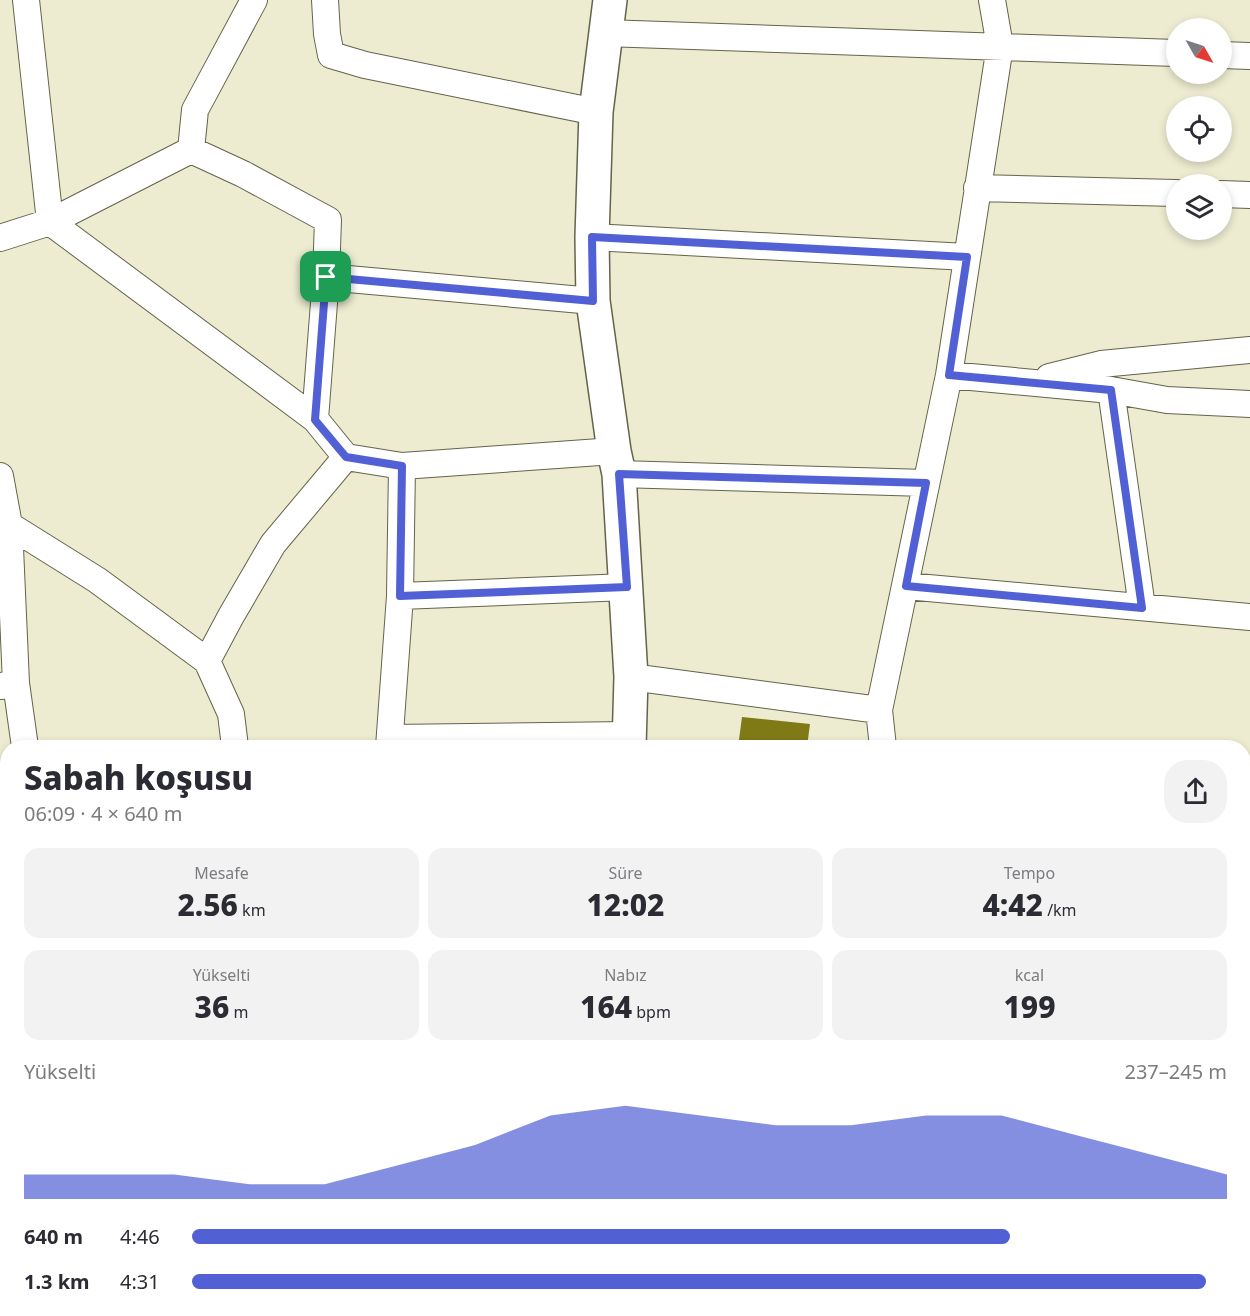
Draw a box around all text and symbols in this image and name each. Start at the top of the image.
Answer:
north arrow [1166,18,1232,84]
map controls [1166,18,1232,240]
button: locate [1166,96,1232,162]
button: layers [1166,174,1232,240]
pin [300,251,351,302]
icon: arrive [309,260,342,293]
text: Sabah koşusu [24,755,253,800]
button: share [1164,760,1227,823]
text: 06:09 · 4 × 640 m [24,800,182,827]
text: Mesafe [194,862,249,884]
text: Süre [609,862,642,884]
text: Tempo [1004,862,1055,884]
text: 2.56 [177,884,238,925]
text: 12:02 [587,884,664,925]
text: 4:42 [982,884,1043,925]
text: km [238,899,266,921]
text: /km [1043,899,1077,921]
text: Yükselti [193,964,250,986]
text: Nabız [604,964,647,986]
text: kcal [1015,964,1044,986]
text: 36 [195,986,229,1027]
text: 164 [580,986,632,1027]
text: 199 [1003,986,1056,1027]
text: m [229,1001,248,1023]
text: bpm [632,1001,671,1023]
text: Yükselti [24,1058,96,1085]
text: 237–245 m [1124,1058,1227,1085]
text: 640 m [24,1223,83,1250]
text: 4:46 [120,1223,160,1250]
text: 1.3 km [24,1268,90,1295]
text: 4:31 [120,1268,160,1295]

